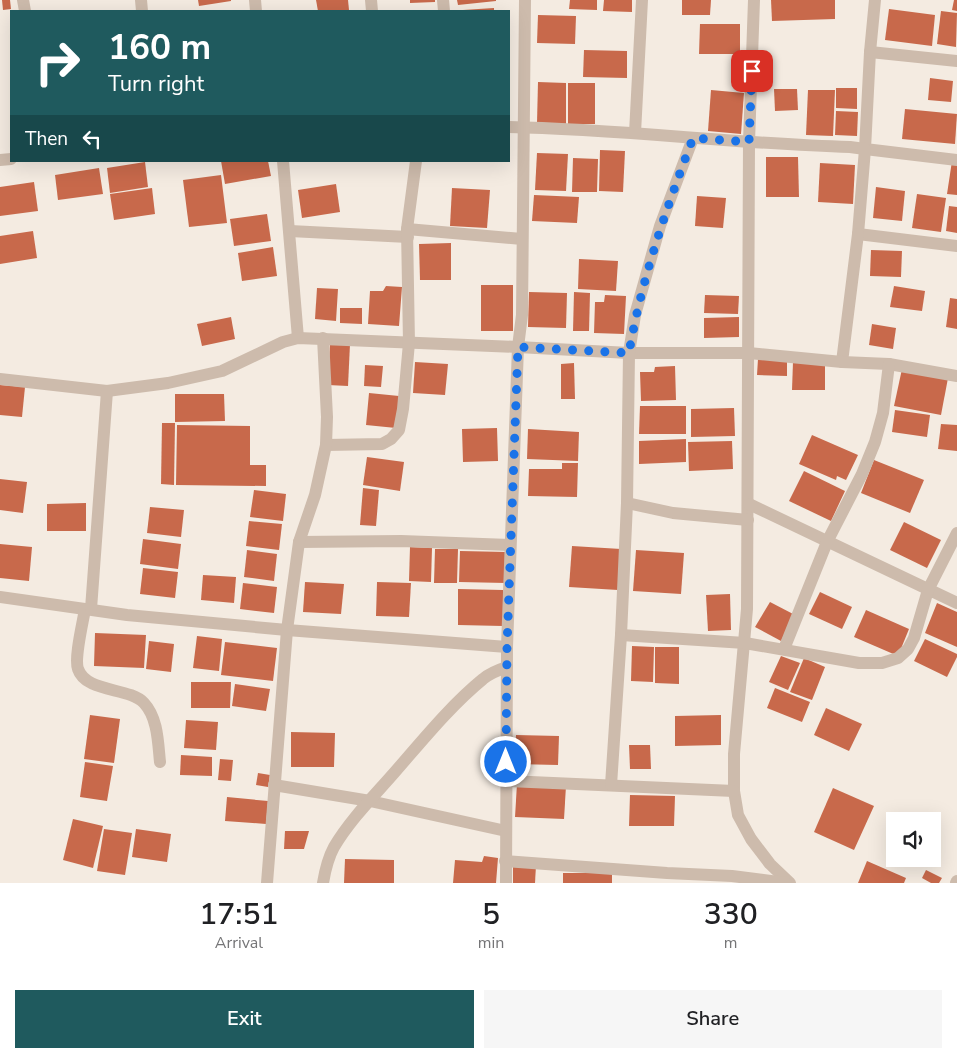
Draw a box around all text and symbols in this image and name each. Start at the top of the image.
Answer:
text: 160 m [108,24,211,71]
icon: right [25,30,90,95]
pin [731,50,773,92]
icon: arrive [738,57,766,85]
text: Turn right [108,69,204,99]
icon: left [78,125,106,153]
text: Then [25,126,68,152]
position arrow [479,735,531,787]
map controls [886,812,941,867]
button: sound [886,812,941,867]
text: 17:51 [199,894,278,935]
text: 5 [482,894,500,935]
text: 330 [704,894,758,935]
text: Arrival [215,932,263,954]
text: min [478,932,504,954]
text: m [724,932,738,954]
button: Exit [15,990,474,1048]
button: Share [484,990,942,1048]

